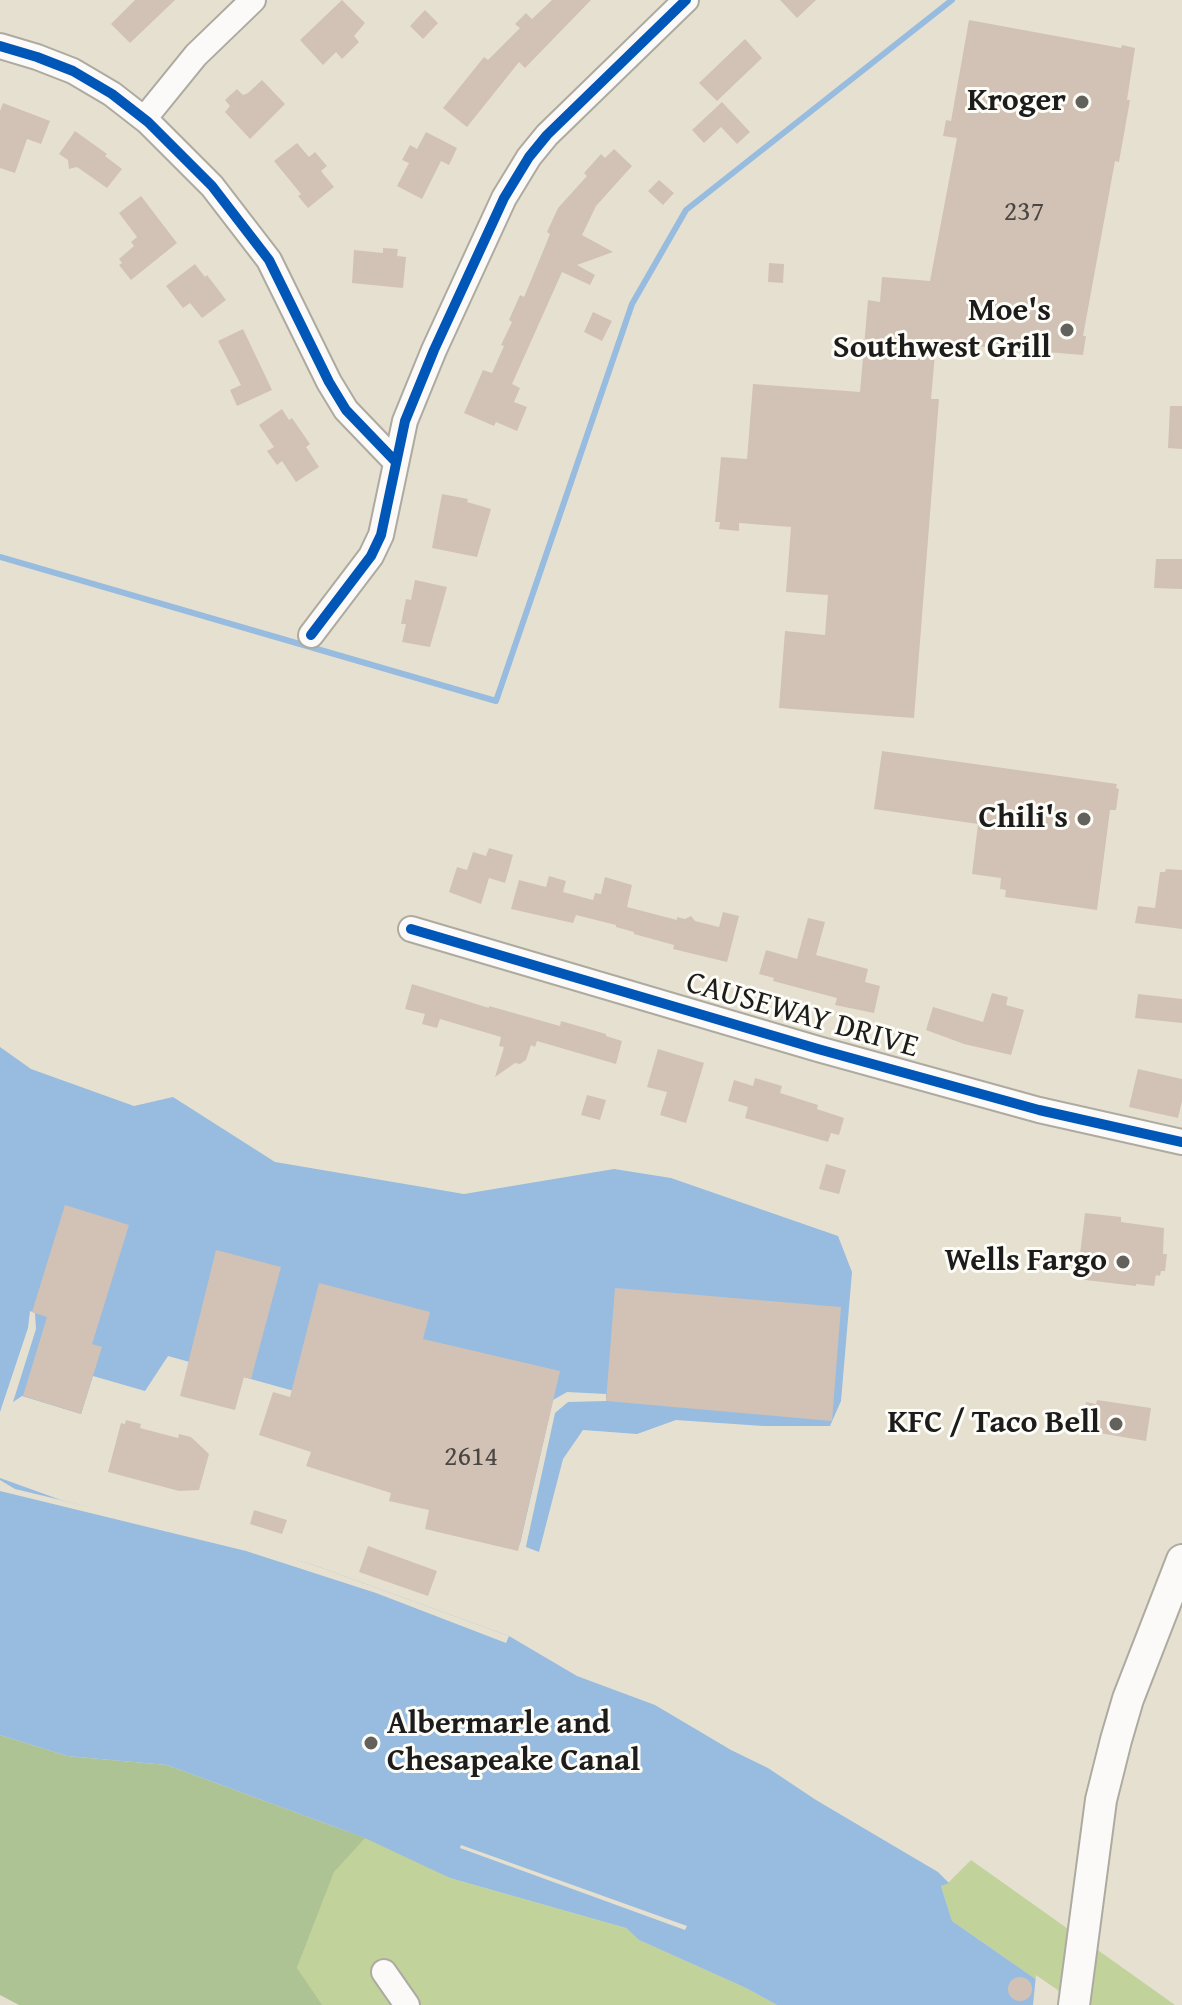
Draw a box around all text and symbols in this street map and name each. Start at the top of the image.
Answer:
place label: Kroger [967,83,1066,121]
marker: Kroger [1073,93,1091,111]
house number: 237 [1004,196,1044,230]
place label: Moe's Southwest Grill [833,293,1051,368]
marker: Moe's Southwest Grill [1058,321,1076,339]
place label: Chili's [979,800,1068,838]
marker: Chili's [1075,810,1093,828]
street label: CAUSEWAY DRIVE [681,964,923,1068]
place label: Wells Fargo [944,1243,1107,1281]
marker: Wells Fargo [1114,1253,1132,1271]
place label: KFC / Taco Bell [888,1405,1100,1443]
marker: KFC / Taco Bell [1107,1415,1125,1433]
house number: 2614 [444,1441,498,1475]
place label: Albermarle and Chesapeake Canal [387,1706,640,1781]
marker: Albermarle and Chesapeake Canal [362,1734,380,1752]

